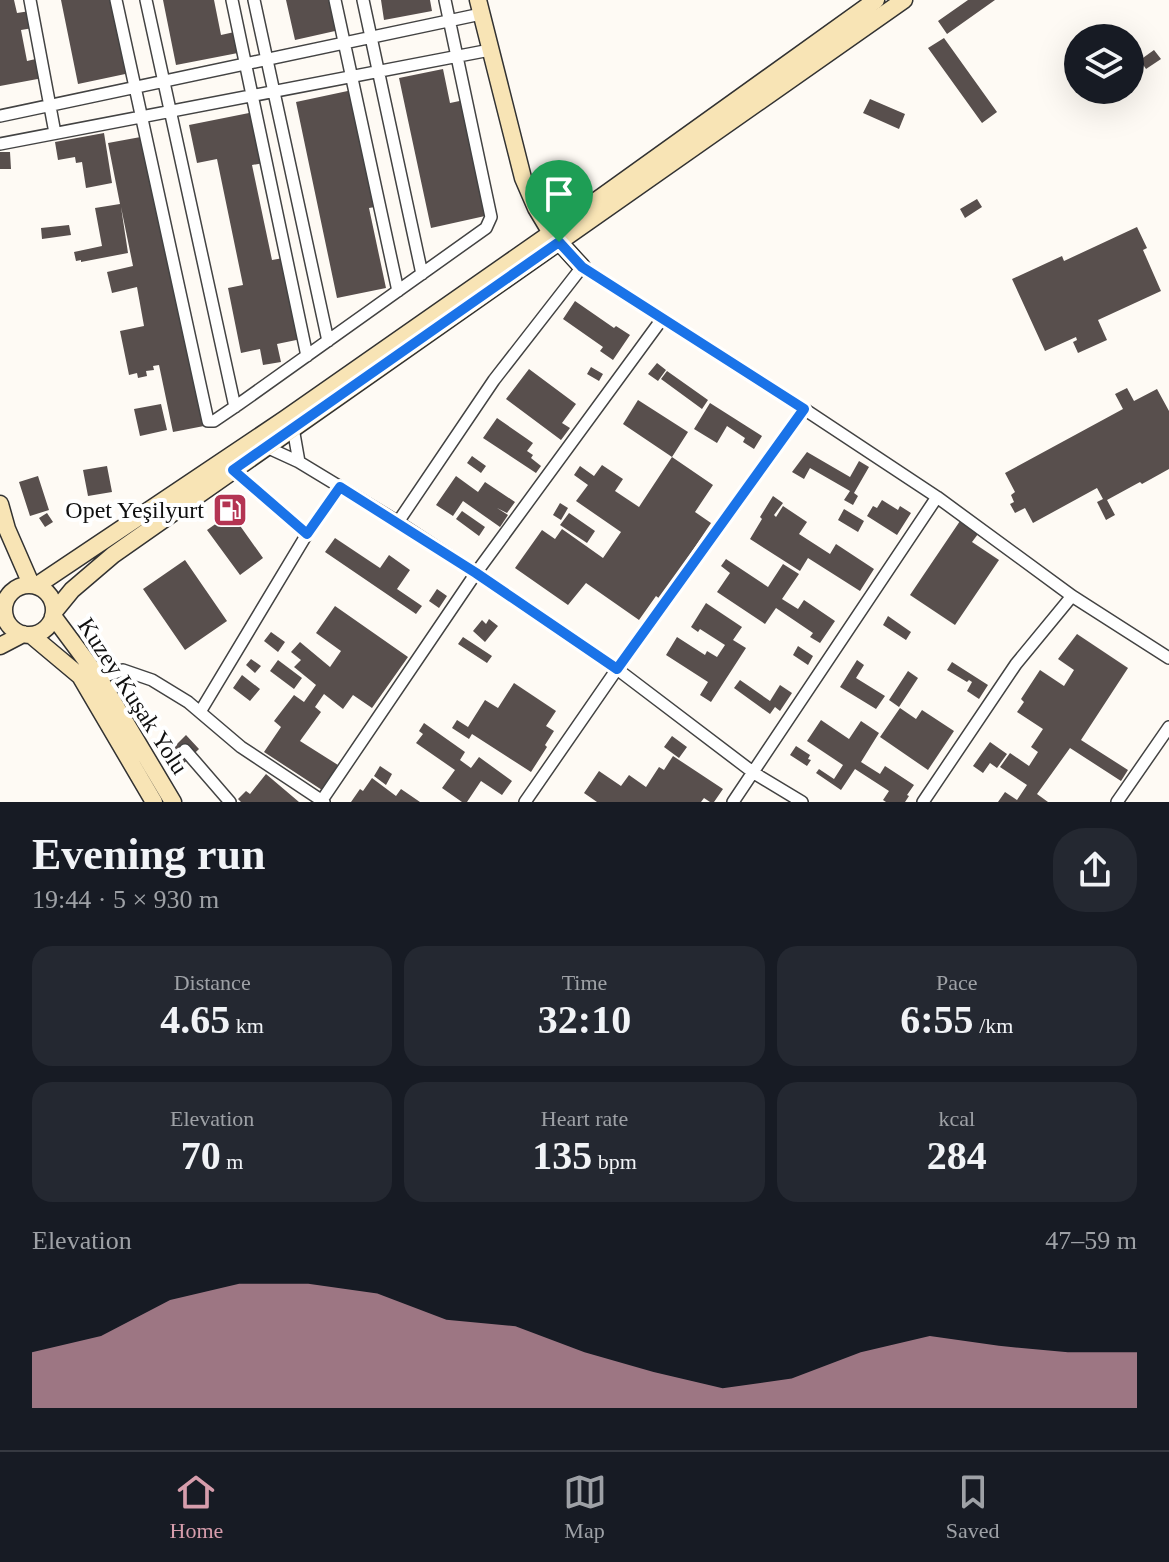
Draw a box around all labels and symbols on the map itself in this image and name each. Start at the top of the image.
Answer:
pin [525,160,593,242]
fuel station icon: Opet Yeşilyurt [211,491,249,529]
place label: Opet Yeşilyurt [65,497,204,523]
street label: Kuzey Kuşak Yolu [73,613,193,779]

